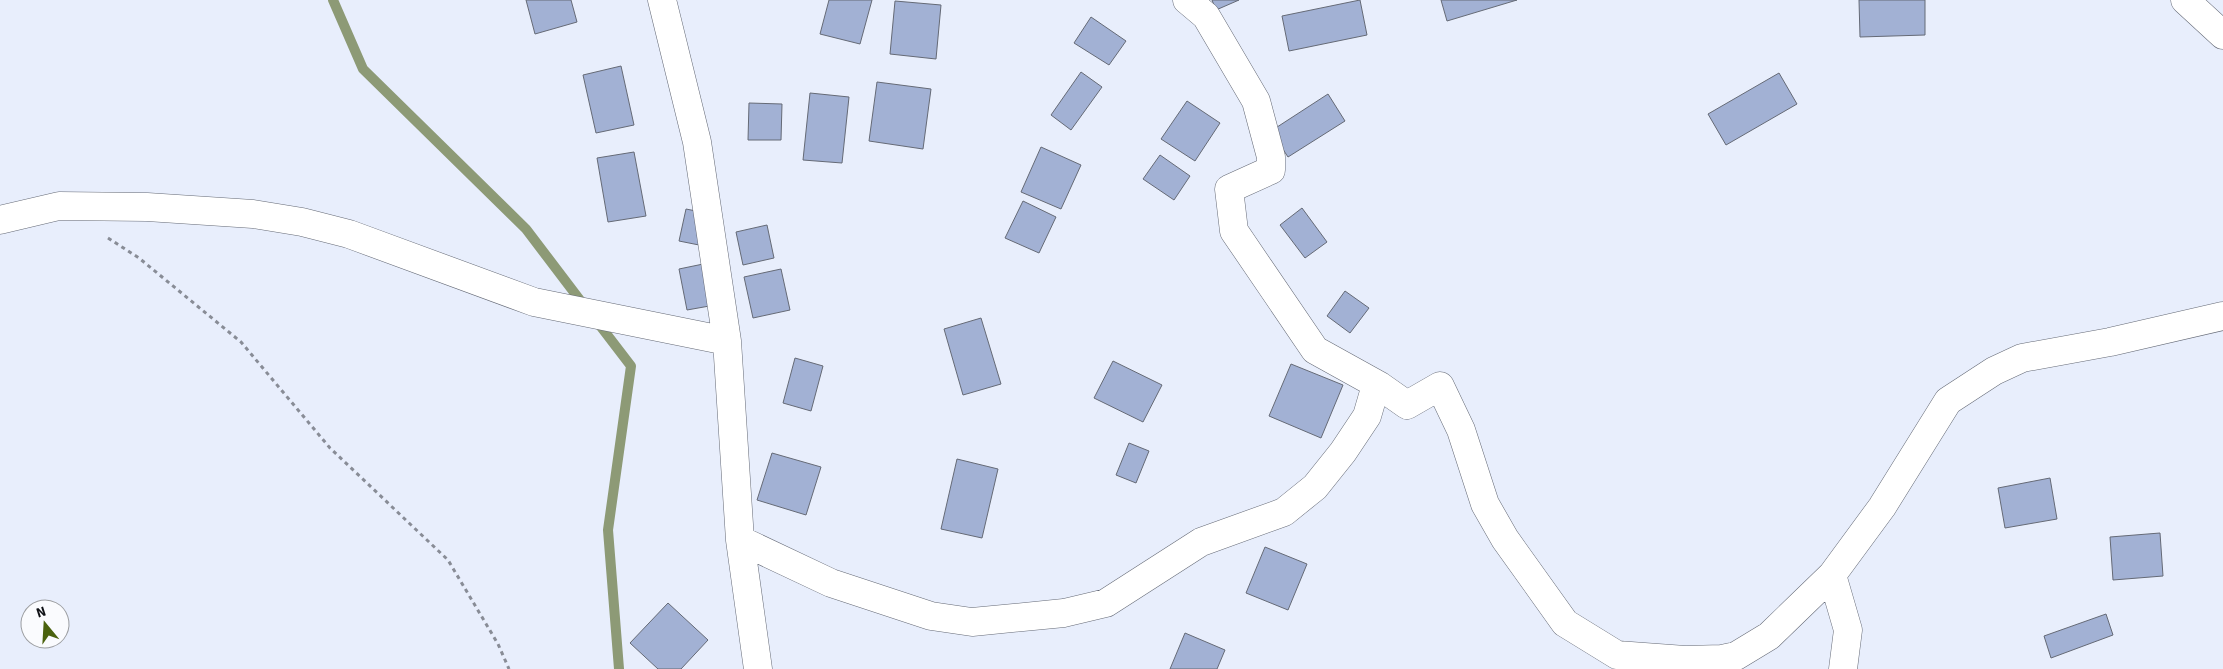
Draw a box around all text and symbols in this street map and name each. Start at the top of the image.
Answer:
north arrow [20,599,70,649]
text: N [34,602,49,624]

